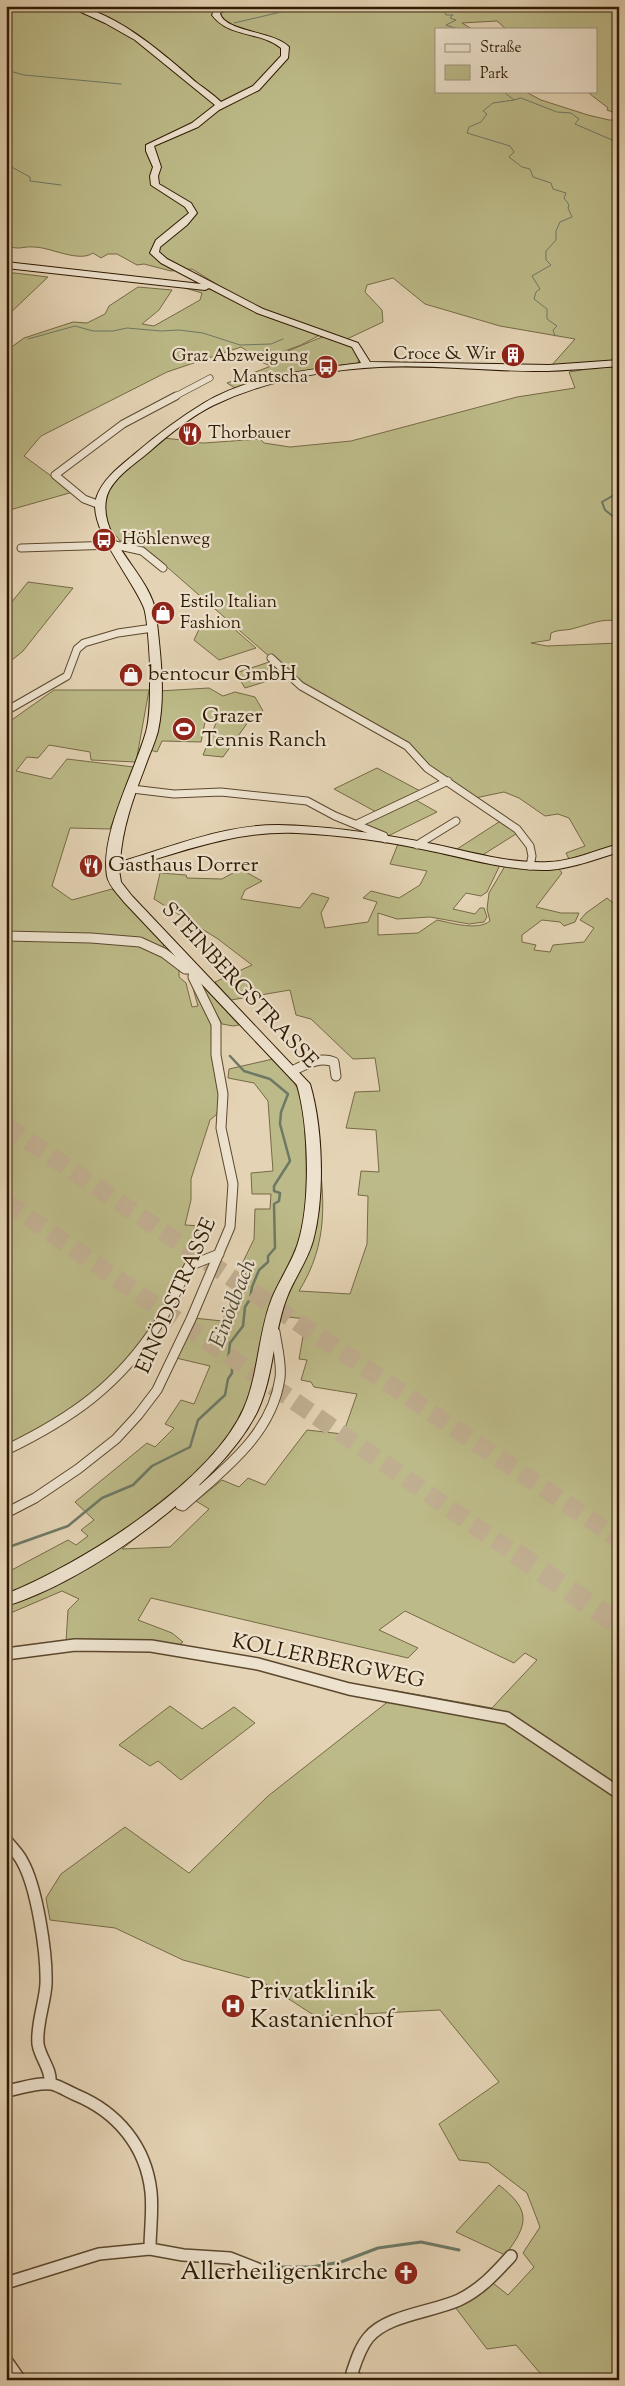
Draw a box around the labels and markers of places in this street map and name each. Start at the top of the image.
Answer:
place label: Croce & Wir [393,342,496,368]
building icon: Croce & Wir [500,342,526,368]
place label: Graz Abzweigung Mantscha [172,344,308,391]
bus stop icon: Graz Abzweigung Mantscha [313,354,339,380]
restaurant icon: Thorbauer [177,421,203,447]
place label: Thorbauer [208,421,291,447]
bus stop icon: Höhlenweg [91,527,117,553]
place label: Höhlenweg [122,527,210,553]
place label: Estilo Italian Fashion [180,590,278,637]
shop icon: Estilo Italian Fashion [150,600,176,626]
place label: bentocur GmbH [148,660,297,690]
shop icon: bentocur GmbH [118,662,144,688]
place label: Grazer Tennis Ranch [202,702,327,756]
sports icon: Grazer Tennis Ranch [171,716,197,742]
place label: Gasthaus Dorrer [108,851,258,881]
restaurant icon: Gasthaus Dorrer [78,853,104,879]
place label: Privatklinik Kastanienhof [250,1974,396,2039]
hospital icon: Privatklinik Kastanienhof [220,1993,246,2019]
place label: Allerheiligenkirche [180,2255,388,2291]
church icon: Allerheiligenkirche [393,2260,419,2286]

